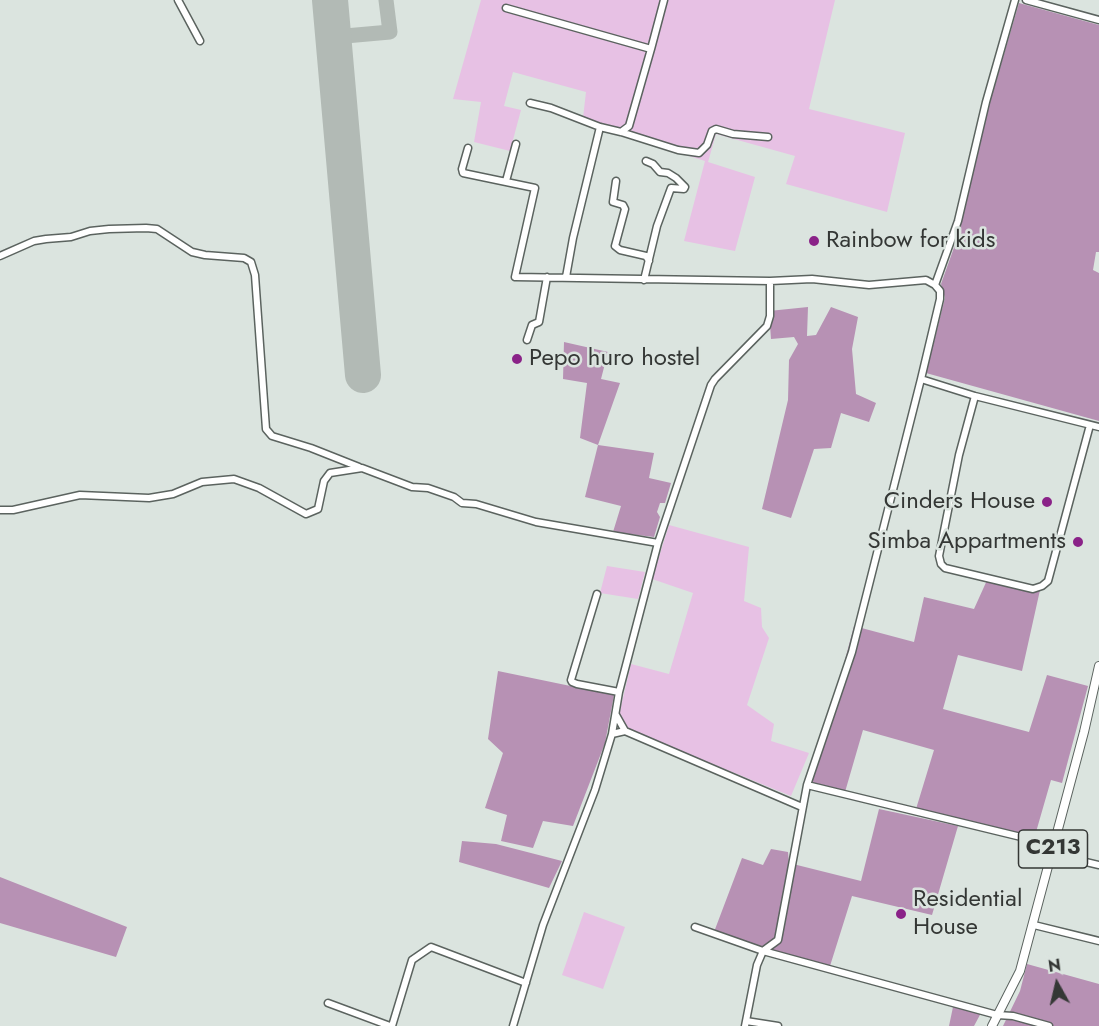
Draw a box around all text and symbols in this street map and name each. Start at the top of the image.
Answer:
place label: Rainbow for kids [826,227,995,255]
marker: Rainbow for kids [807,234,821,248]
place label: Pepo huro hostel [529,345,700,373]
marker: Pepo huro hostel [510,352,524,366]
place label: Cinders House [884,488,1035,516]
marker: Cinders House [1040,495,1054,509]
place label: Simba Appartments [868,528,1066,556]
marker: Simba Appartments [1071,535,1085,549]
road number: C213 [1018,830,1088,868]
place label: Residential House [913,886,1022,942]
marker: Residential House [894,907,908,921]
text: N [1047,953,1062,978]
north arrow [1027,954,1087,1014]

